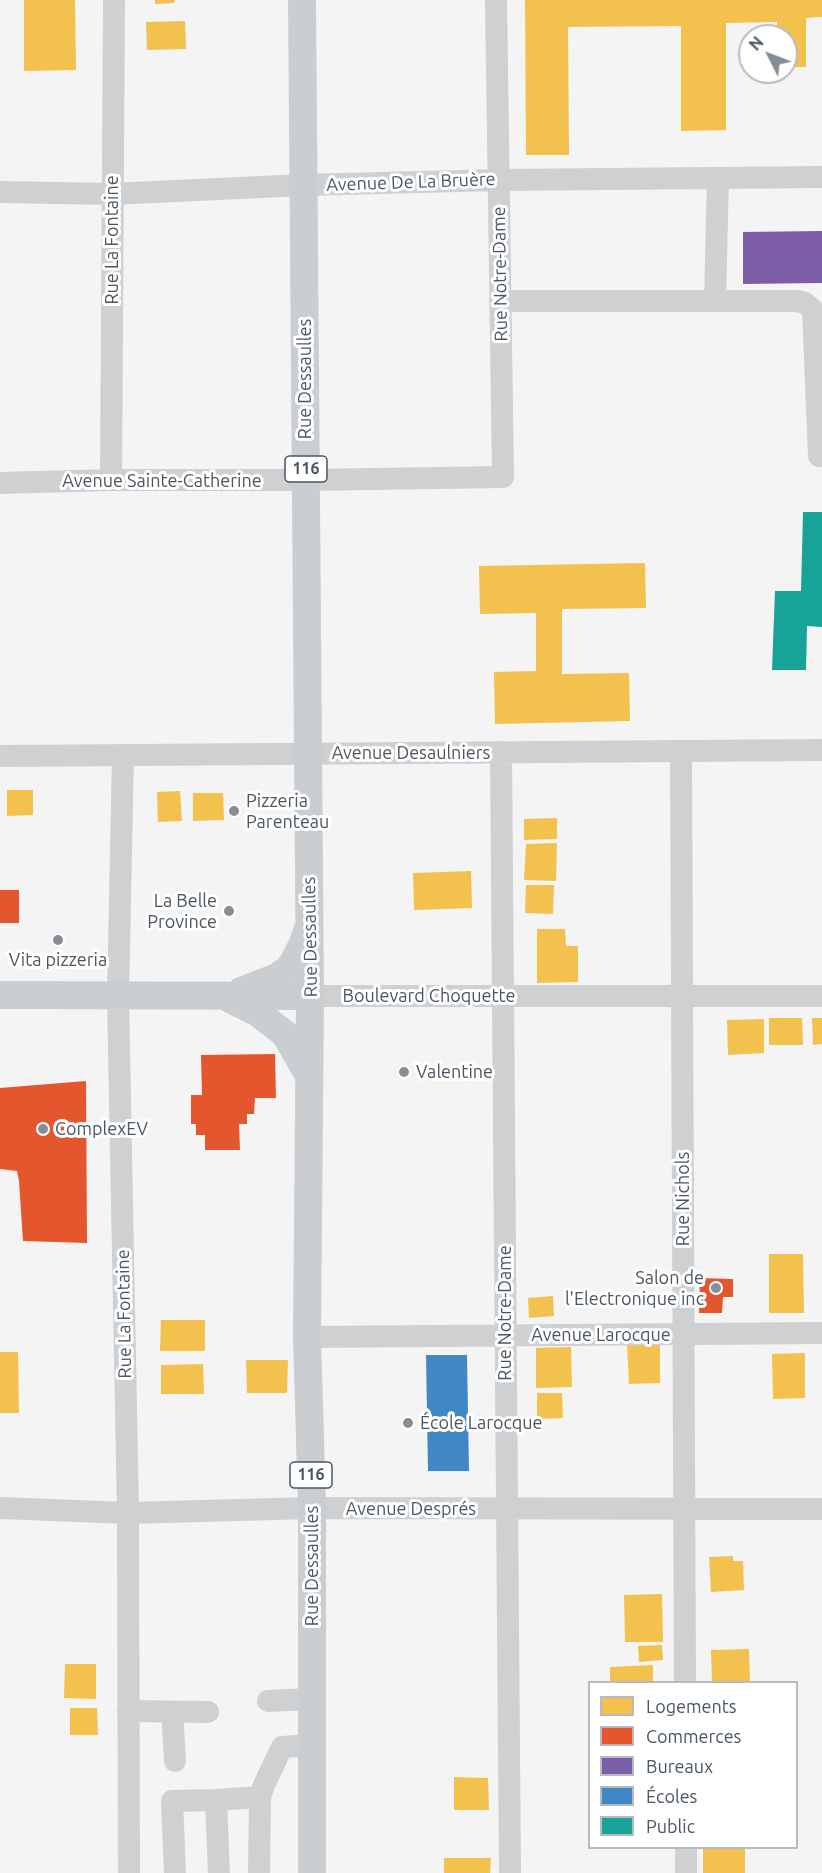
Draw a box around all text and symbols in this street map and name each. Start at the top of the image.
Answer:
north arrow [738,24,798,84]
text: N [745,33,767,54]
street label: Avenue De La Bruère [326,168,496,196]
street label: Rue La Fontaine [101,175,123,305]
street label: Rue Notre-Dame [488,206,512,342]
street label: Rue Dessaulles [294,319,316,439]
road number: 116 [285,456,327,482]
street label: Avenue Sainte-Catherine [62,470,262,492]
street label: Avenue Desaulniers [332,742,490,764]
place label: Pizzeria Parenteau [246,790,329,832]
marker: Pizzeria Parenteau [227,804,241,818]
street label: Rue Dessaulles [298,877,322,997]
place label: La Belle Province [147,890,217,932]
marker: La Belle Province [222,904,236,918]
marker: Vita pizzeria [51,933,65,947]
place label: Vita pizzeria [9,949,107,971]
street label: Boulevard Choquette [343,985,515,1007]
place label: Valentine [416,1061,493,1083]
marker: Valentine [397,1065,411,1079]
place label: ComplexEV [55,1118,148,1140]
marker: ComplexEV [36,1122,50,1136]
street label: Rue Nichols [672,1152,694,1246]
street label: Rue Notre-Dame [494,1245,516,1381]
street label: Rue La Fontaine [112,1249,136,1379]
place label: Salon de l'Electronique inc [565,1267,704,1310]
marker: Salon de l'Electronique inc [709,1281,723,1295]
street label: Avenue Larocque [531,1324,671,1346]
place label: École Larocque [420,1412,543,1434]
marker: École Larocque [401,1416,415,1430]
road number: 116 [290,1462,332,1488]
street label: Avenue Després [346,1498,476,1520]
street label: Rue Dessaulles [301,1506,323,1626]
legend [588,1681,798,1849]
text: Logements [646,1696,737,1716]
text: Commerces [646,1726,741,1746]
text: Bureaux [646,1756,713,1776]
text: Écoles [646,1786,697,1806]
text: Public [646,1816,695,1836]

